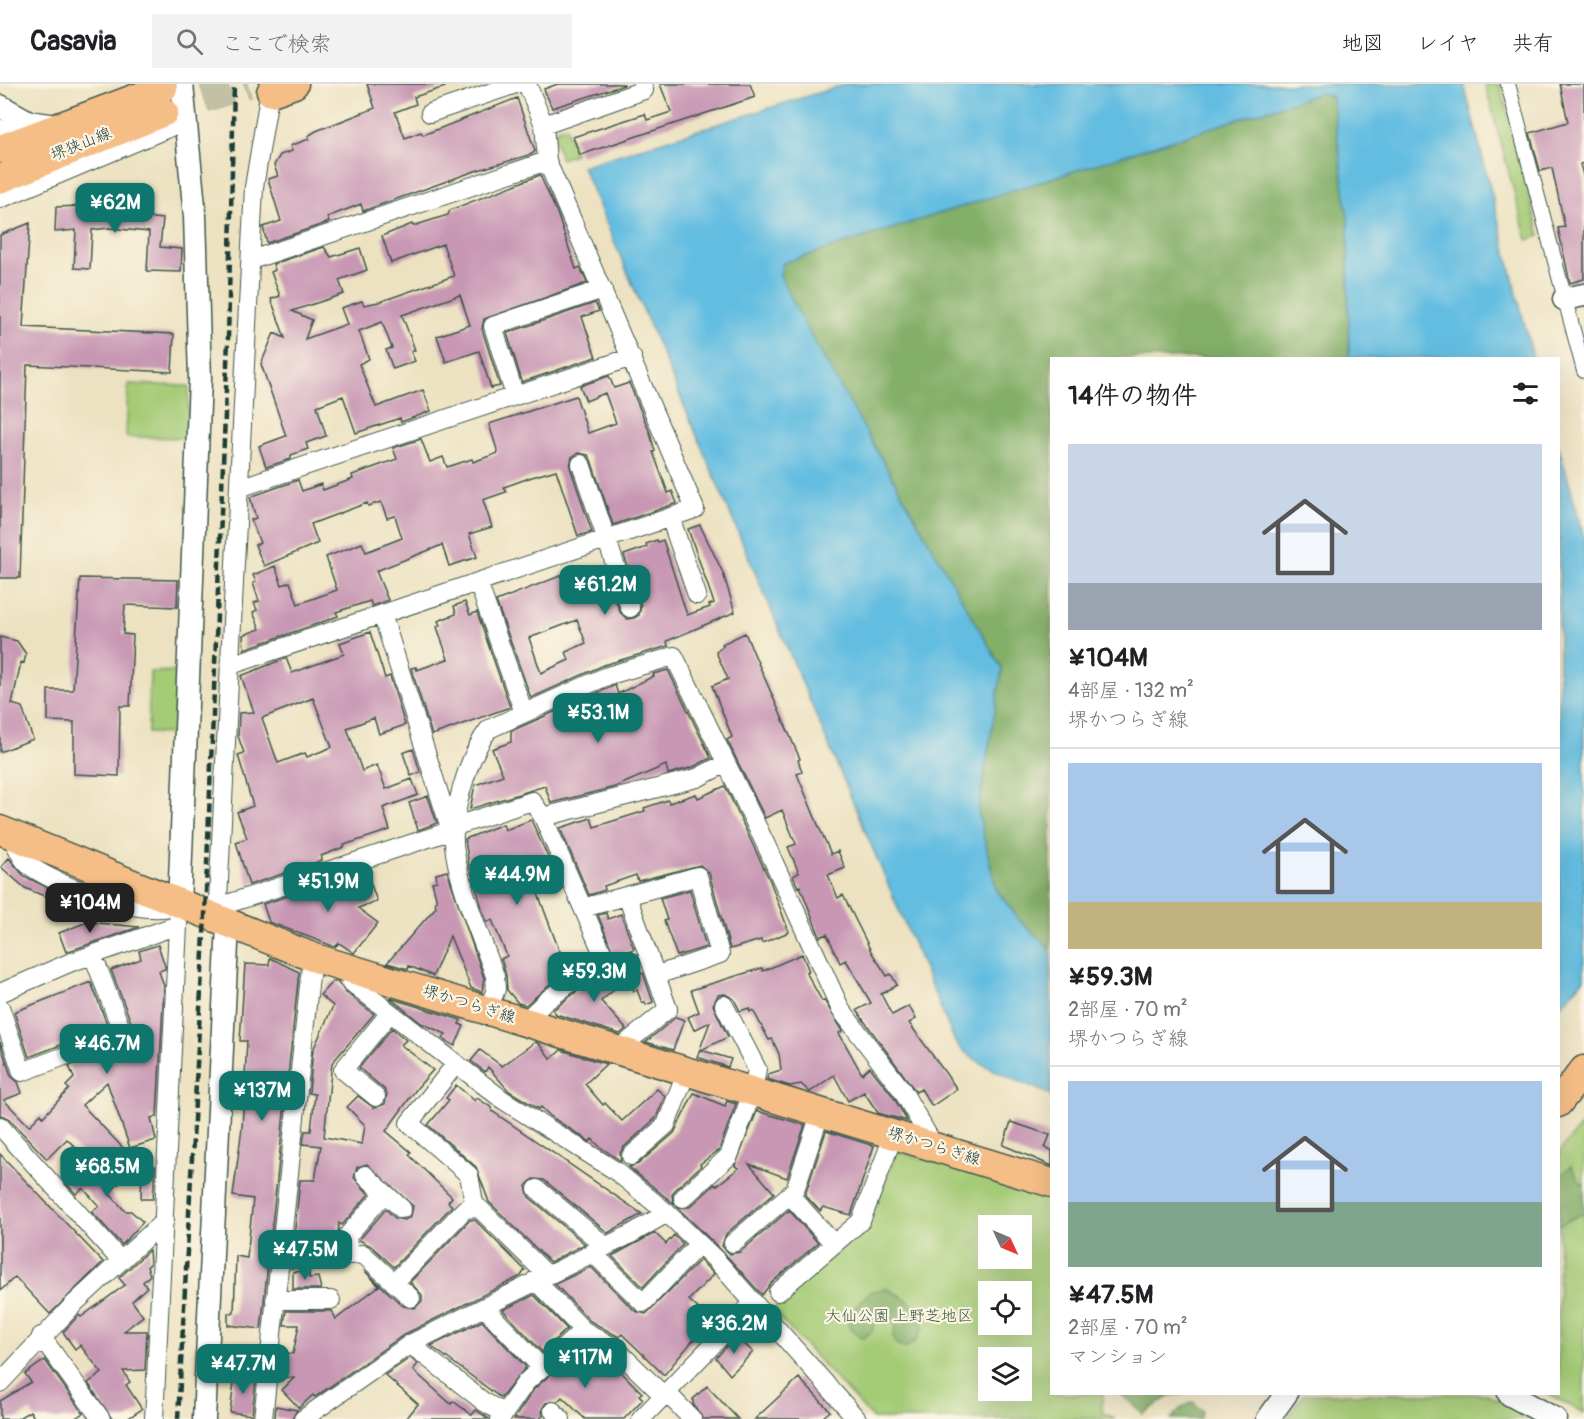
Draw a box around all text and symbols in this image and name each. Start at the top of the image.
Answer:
search box [152,14,572,68]
text: Casavia [30,24,116,59]
icon: search [173,25,206,58]
text: ここで検索 [221,30,331,58]
text: 地図 [1342,30,1384,57]
text: レイヤ [1417,30,1479,57]
text: 共有 [1512,30,1554,57]
street label: 堺狭山線 [48,123,114,165]
pin: ¥62M [79,183,151,234]
text: ¥62M [89,190,141,215]
icon: filters [1509,377,1542,410]
text: 14件の物件 [1068,380,1197,412]
icon: home [1251,483,1359,591]
pin: ¥61.2M [556,565,654,616]
text: ¥61.2M [573,572,637,597]
text: ¥104M [1068,642,1148,674]
text: 4部屋 · 132 m² [1068,678,1194,703]
pin: ¥53.1M [549,693,647,744]
text: ¥53.1M [567,700,629,725]
text: 堺かつらぎ線 [1068,707,1188,732]
icon: home [1251,802,1359,910]
pin: ¥44.9M [468,855,566,906]
pin: ¥51.9M [279,862,377,913]
text: ¥44.9M [484,862,550,887]
text: ¥51.9M [297,869,359,894]
pin: ¥104M [48,883,132,934]
text: ¥104M [59,890,121,915]
pin: ¥59.3M [545,952,643,1003]
text: ¥59.3M [562,959,626,984]
text: ¥59.3M [1068,961,1152,993]
street label: 堺かつらぎ線 [420,980,518,1028]
text: 2部屋 · 70 m² [1068,997,1188,1022]
pin: ¥46.7M [58,1024,156,1075]
text: 堺かつらぎ線 [1068,1026,1188,1051]
text: ¥46.7M [74,1031,140,1056]
pin: ¥137M [220,1071,304,1122]
text: ¥137M [233,1078,291,1103]
icon: home [1251,1120,1359,1228]
street label: 堺かつらぎ線 [885,1122,983,1170]
pin: ¥68.5M [58,1147,156,1198]
text: ¥68.5M [74,1154,140,1179]
north arrow [978,1215,1032,1269]
map controls [978,1215,1032,1401]
pin: ¥47.5M [256,1230,354,1281]
text: ¥47.5M [272,1237,338,1262]
text: ¥47.5M [1068,1279,1153,1311]
button: locate [978,1281,1032,1335]
pin: ¥36.2M [685,1304,783,1355]
park label: 大仙公園 上野芝地区 [825,1306,973,1326]
text: ¥36.2M [701,1311,767,1336]
text: 2部屋 · 70 m² [1068,1315,1188,1340]
pin: ¥117M [543,1338,627,1389]
pin: ¥47.7M [194,1344,292,1395]
text: マンション [1068,1344,1167,1369]
text: ¥117M [558,1345,612,1370]
button: layers [978,1347,1032,1401]
text: ¥47.7M [210,1351,276,1376]

